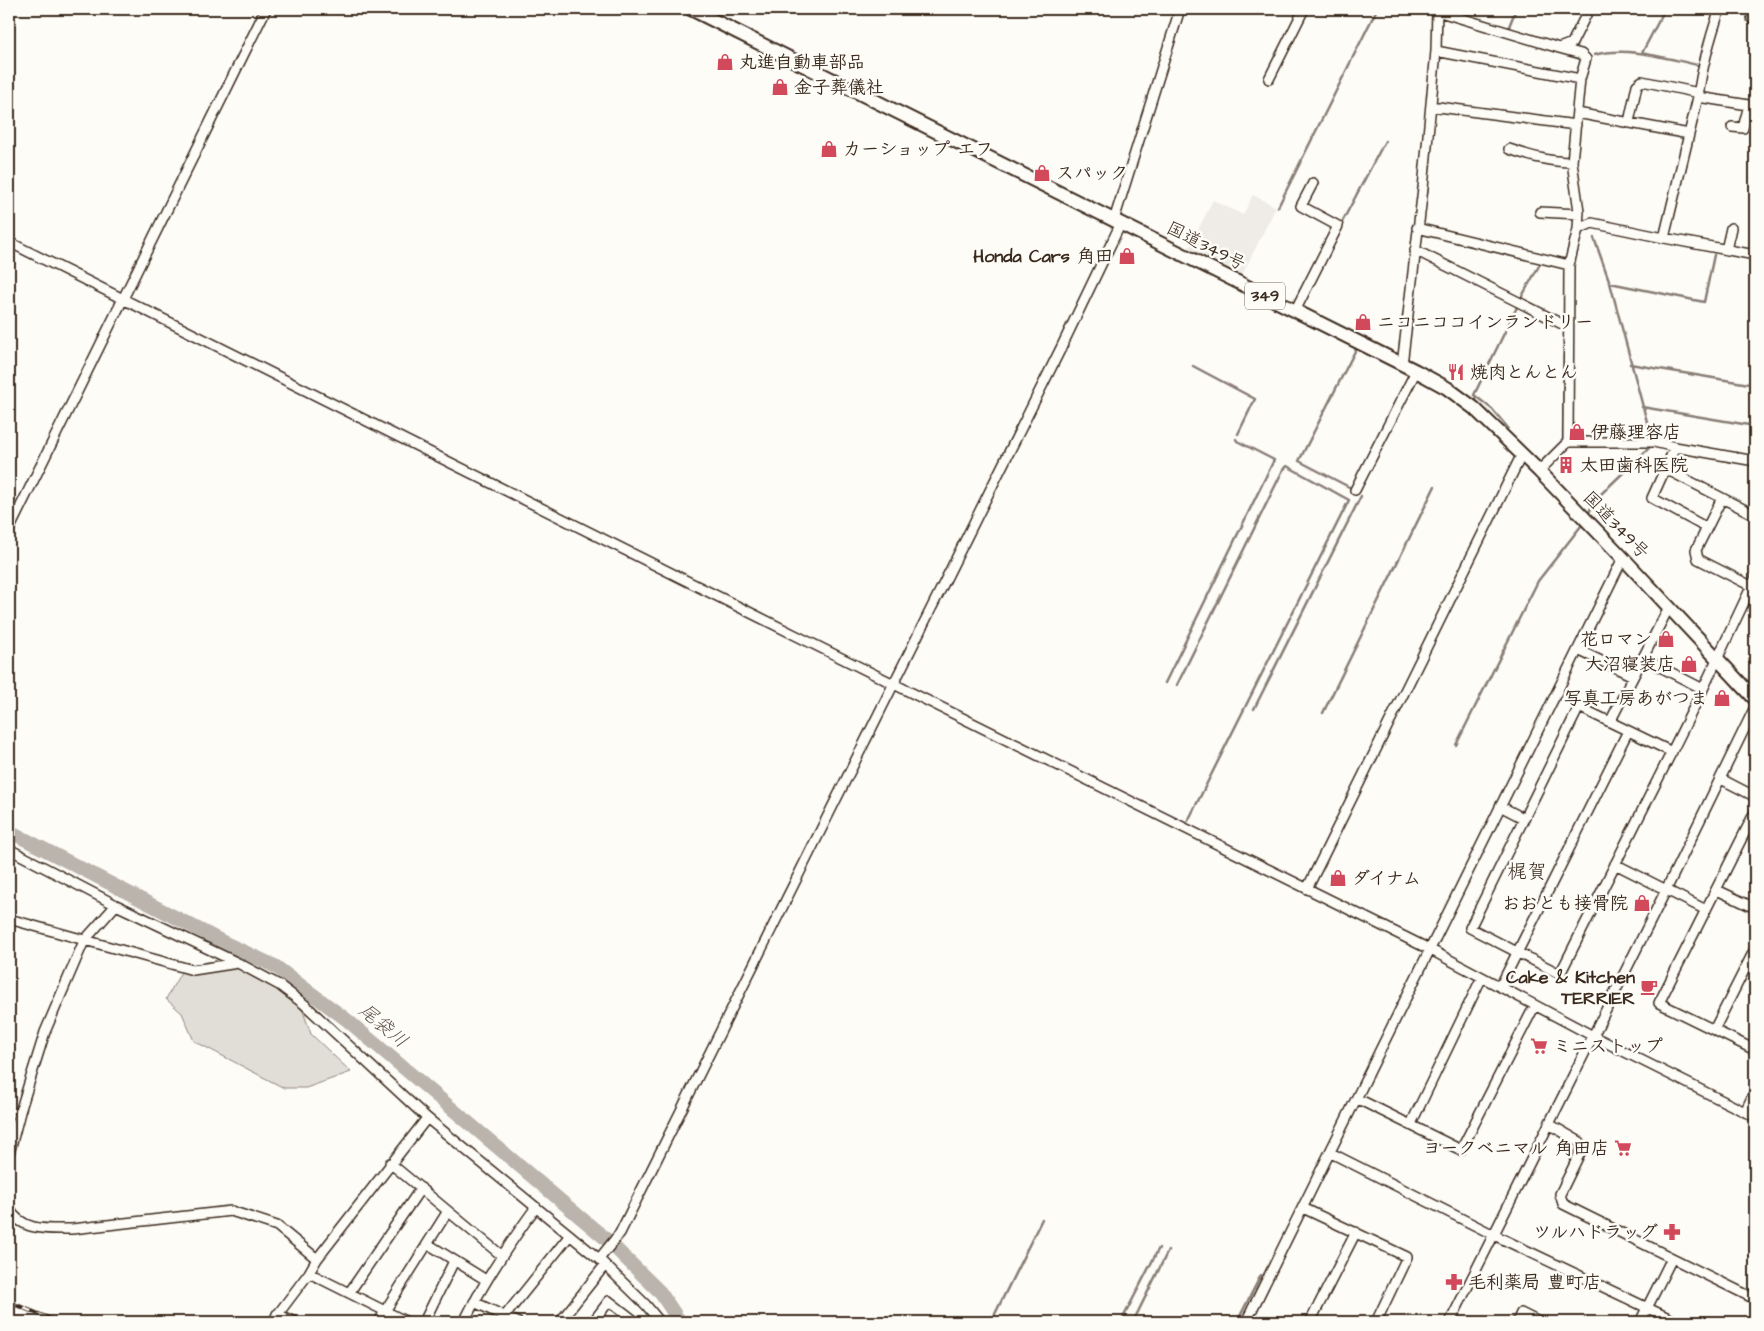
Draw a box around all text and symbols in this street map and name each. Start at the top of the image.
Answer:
place label: 丸進自動車部品 [739,50,865,75]
shop icon: 丸進自動車部品 [715,52,735,72]
place label: 金子葬儀社 [794,75,884,100]
shop icon: 金子葬儀社 [770,77,790,97]
place label: カーショップ エフ [843,137,993,162]
shop icon: カーショップ エフ [819,139,839,159]
place label: スパック [1056,161,1128,186]
shop icon: スパック [1032,163,1052,183]
street label: 国道349号 [1162,215,1250,277]
place label: Honda Cars 角田 [973,244,1113,269]
shop icon: Honda Cars 角田 [1117,246,1137,266]
road number: 349 [1245,282,1285,310]
place label: ニコニココインランドリー [1377,310,1593,335]
shop icon: ニコニココインランドリー [1353,312,1373,332]
place label: 焼肉とんとん [1470,360,1578,385]
restaurant icon: 焼肉とんとん [1446,362,1466,382]
place label: 伊藤理容店 [1591,420,1681,445]
shop icon: 伊藤理容店 [1567,422,1587,442]
place label: 太田歯科医院 [1580,453,1688,478]
building icon: 太田歯科医院 [1556,455,1576,475]
street label: 国道349号 [1577,486,1655,564]
place label: 花ロマン [1580,627,1652,652]
shop icon: 花ロマン [1656,629,1676,649]
place label: 大沼寝装店 [1585,652,1675,677]
shop icon: 大沼寝装店 [1679,654,1699,674]
place label: 写真工房あがつま [1564,686,1708,711]
shop icon: 写真工房あがつま [1712,688,1732,708]
district label: 梶賀 [1507,858,1547,886]
place label: ダイナム [1352,866,1421,891]
shop icon: ダイナム [1328,868,1348,888]
place label: おおとも接骨院 [1502,891,1628,916]
shop icon: おおとも接骨院 [1632,893,1652,913]
place label: Cake & Kitchen TERRIER [1506,965,1635,1011]
cafe icon: Cake & Kitchen TERRIER [1639,977,1659,997]
water label: 尾袋川 [352,997,414,1055]
place label: ミニストップ [1553,1034,1663,1059]
supermarket icon: ミニストップ [1529,1036,1549,1056]
place label: ヨークベニマル 角田店 [1423,1136,1609,1161]
supermarket icon: ヨークベニマル 角田店 [1613,1138,1633,1158]
place label: ツルハドラッグ [1533,1220,1658,1245]
pharmacy icon: ツルハドラッグ [1662,1222,1682,1242]
place label: 毛利薬局 豊町店 [1468,1270,1601,1295]
pharmacy icon: 毛利薬局 豊町店 [1444,1272,1464,1292]

